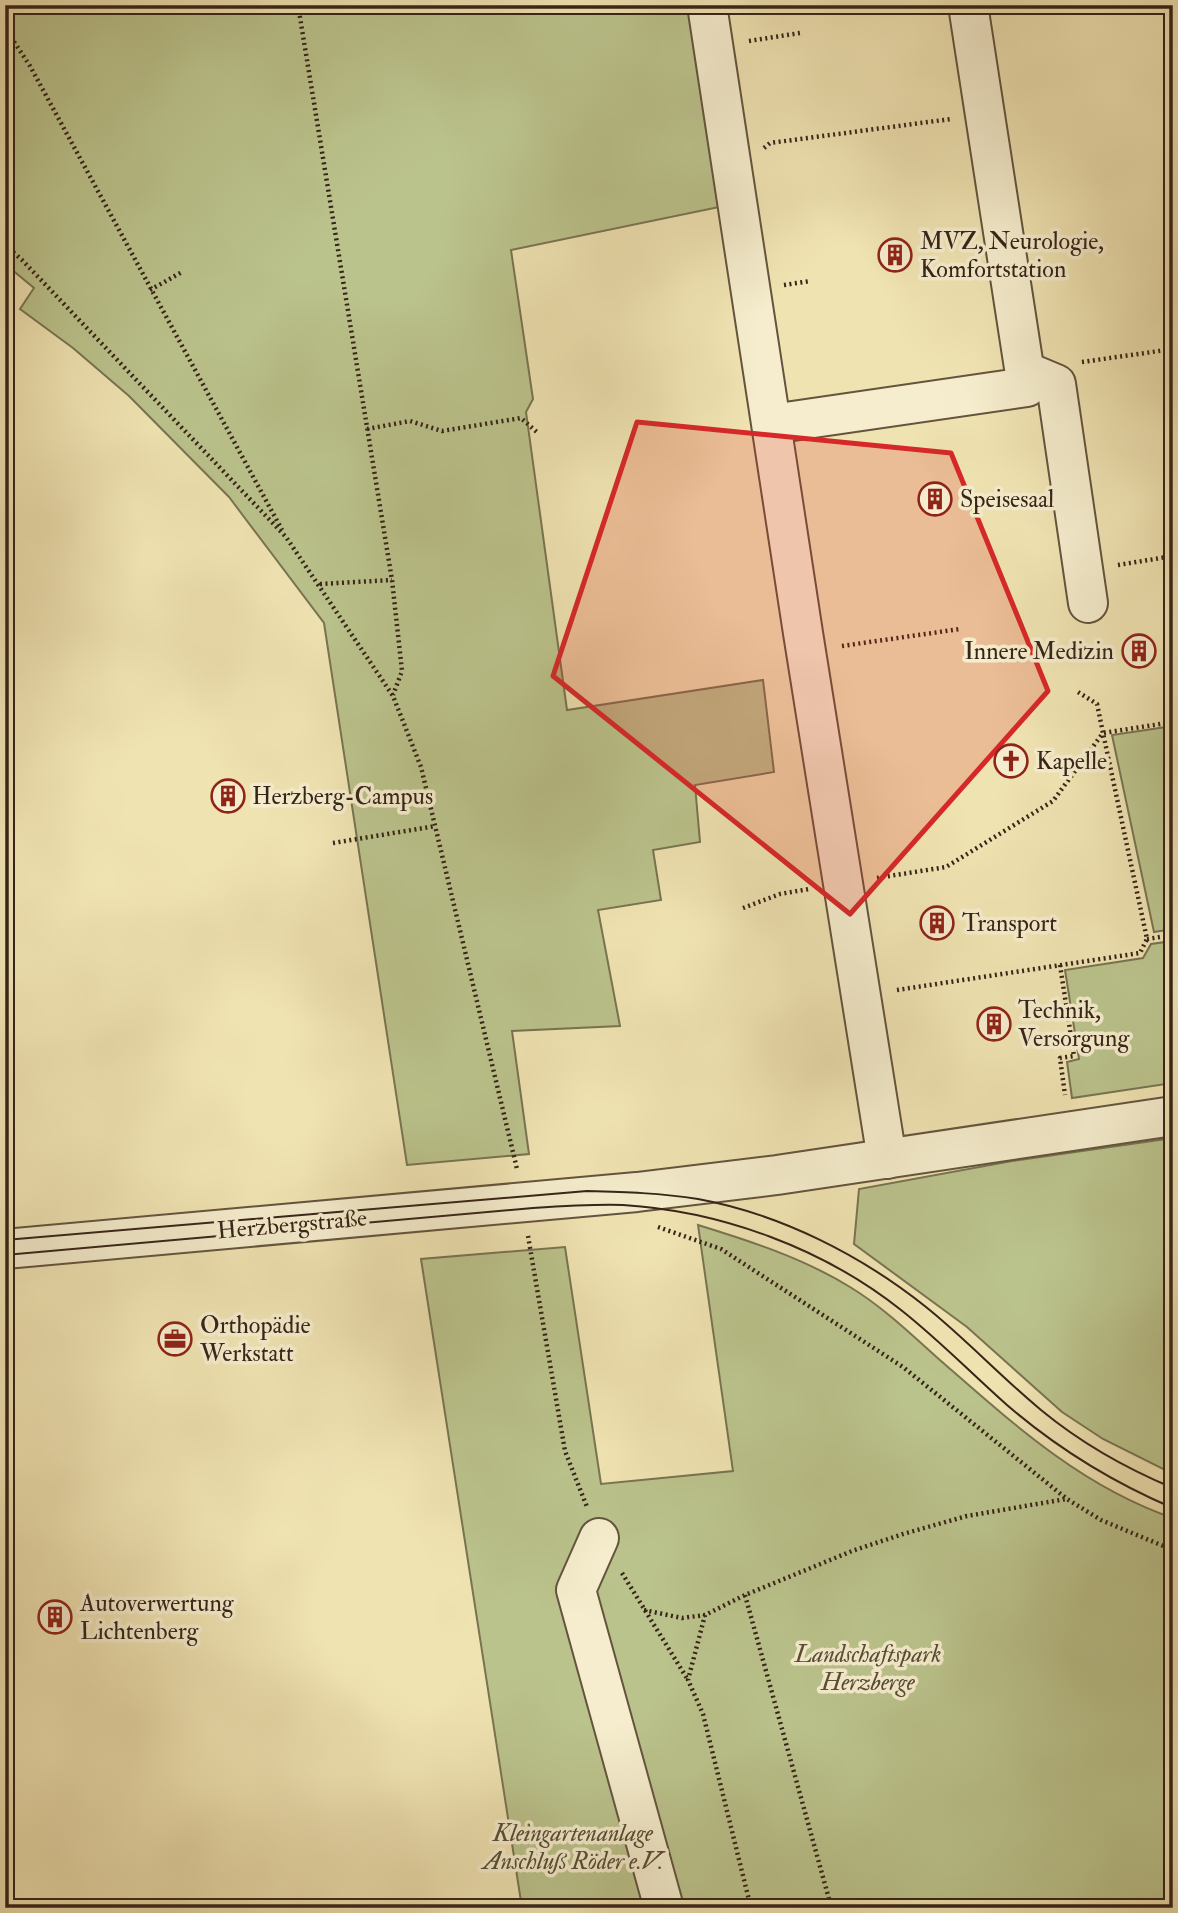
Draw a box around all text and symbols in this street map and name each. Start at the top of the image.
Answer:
place label: MVZ, Neurologie, Komfortstation [920,226,1104,285]
building icon: MVZ, Neurologie, Komfortstation [876,236,914,274]
building icon: Speisesaal [916,480,954,518]
place label: Speisesaal [960,484,1054,515]
building icon: Innere Medizin [1120,632,1158,670]
place label: Innere Medizin [964,636,1114,667]
church icon: Kapelle [992,742,1030,780]
place label: Kapelle [1036,746,1107,777]
building icon: Herzberg-Campus [209,777,247,815]
place label: Herzberg-Campus [252,781,433,812]
building icon: Transport [918,904,956,942]
place label: Transport [962,908,1057,939]
place label: Technik, Versorgung [1018,995,1130,1054]
building icon: Technik, Versorgung [975,1005,1013,1043]
street label: Herzbergstraße [216,1203,368,1246]
place label: Orthopädie Werkstatt [199,1310,311,1369]
office icon: Orthopädie Werkstatt [156,1320,194,1358]
place label: Autoverwertung Lichtenberg [79,1588,235,1647]
building icon: Autoverwertung Lichtenberg [36,1598,74,1636]
park label: Landschaftspark Herzberge [794,1639,941,1698]
park label: Kleingartenanlage Anschluß Röder e.V. [480,1818,665,1877]

